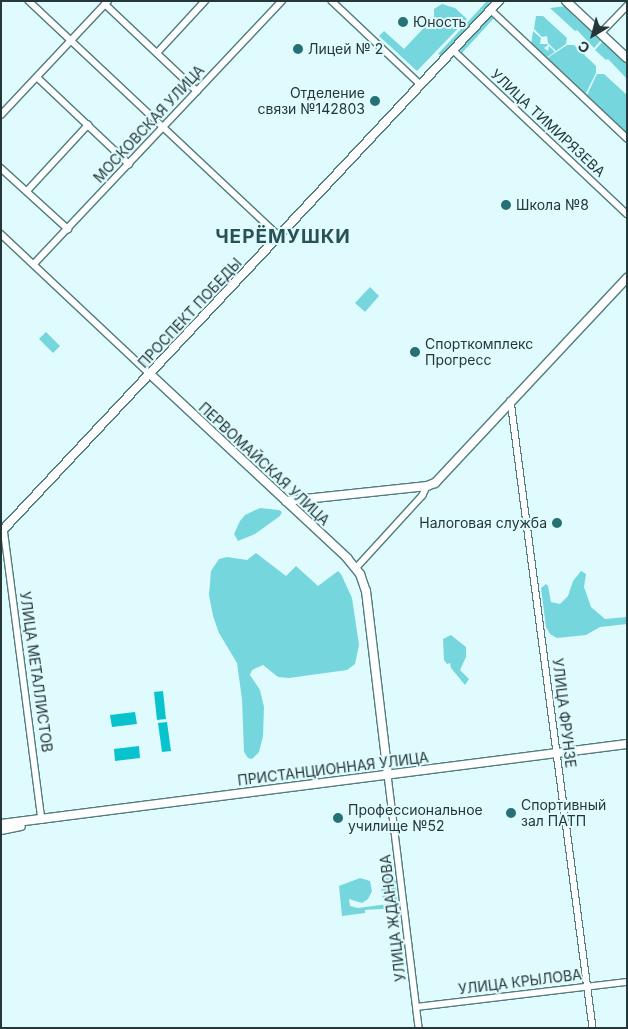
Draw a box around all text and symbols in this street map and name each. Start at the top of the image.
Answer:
north arrow [568,10,618,60]
place label: Юность [413,14,466,30]
marker: Юность [397,16,409,28]
text: С [574,37,593,57]
place label: Лицей № 2 [308,41,383,57]
marker: Лицей № 2 [292,43,304,55]
street label: МОСКОВСКАЯ УЛИЦА [90,62,208,186]
street label: УЛИЦА ТИМИРЯЗЕВА [487,66,609,180]
place label: Отделение связи №142803 [257,85,365,118]
marker: Отделение связи №142803 [369,95,381,107]
place label: Школа №8 [516,197,589,213]
marker: Школа №8 [500,199,512,211]
district label: ЧЕРЁМУШКИ [214,226,352,248]
street label: ПРОСПЕКТ ПОБЕДЫ [135,255,245,371]
place label: Спорткомплекс Прогресс [425,336,533,368]
marker: Спорткомплекс Прогресс [409,346,421,358]
street label: ПЕРВОМАЙСКАЯ УЛИЦА [195,399,333,529]
place label: Налоговая служба [419,515,547,531]
marker: Налоговая служба [551,517,563,529]
street label: УЛИЦА МЕТАЛЛИСТОВ [16,590,56,754]
street label: УЛИЦА ФРУНЗЕ [549,657,579,769]
street label: ПРИСТАНЦИОННАЯ УЛИЦА [237,749,429,789]
place label: Спортивный зал ПАТП [521,797,606,830]
place label: Профессиональное училище №52 [348,802,483,834]
marker: Спортивный зал ПАТП [505,807,517,819]
marker: Профессиональное училище №52 [332,812,344,824]
street label: УЛИЦА ЖДАНОВА [377,853,409,983]
street label: УЛИЦА КРЫЛОВА [457,966,583,998]

